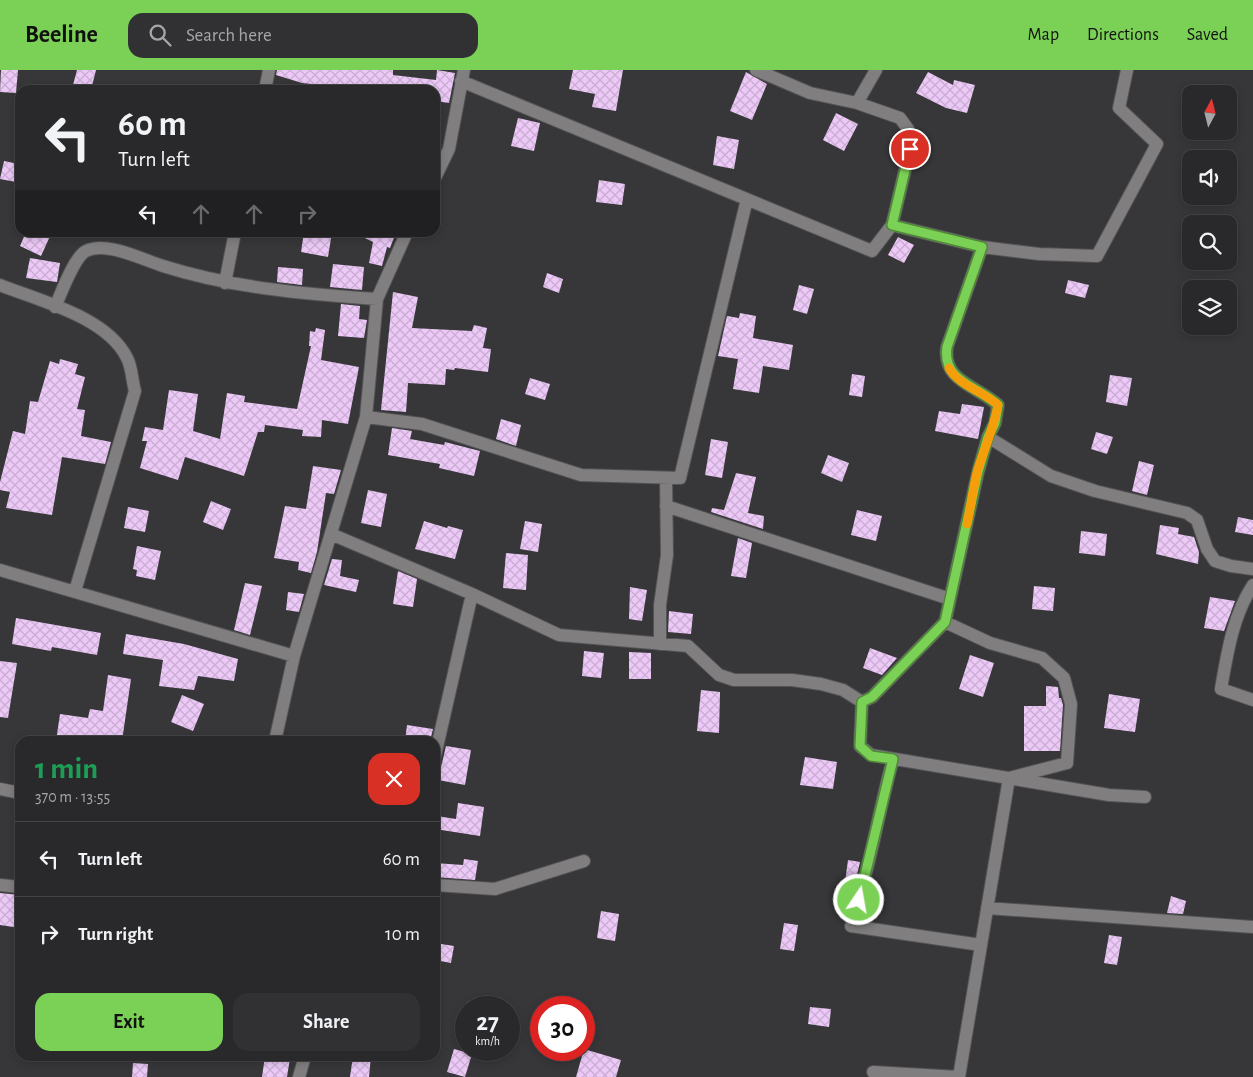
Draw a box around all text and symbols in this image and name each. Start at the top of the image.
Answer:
search box [128,13,478,58]
icon: search [146,21,174,49]
text: Beeline [25,23,98,47]
text: Search here [186,26,272,45]
text: Map [1028,26,1059,44]
text: Directions [1087,26,1159,44]
text: Saved [1187,26,1228,44]
north arrow [1182,85,1238,140]
map controls [1182,85,1237,335]
icon: left [35,105,100,170]
text: 60 m [118,107,187,142]
pin [889,128,931,170]
icon: arrive [896,135,924,163]
text: Turn left [118,148,190,170]
button: sound [1182,150,1237,205]
icon: left [134,200,162,228]
icon: ahead [187,200,215,228]
icon: ahead [240,200,268,228]
icon: right [293,200,321,228]
button: search [1182,215,1237,270]
button: layers [1182,280,1237,335]
button: close [368,753,420,805]
text: 1 min [35,754,98,784]
text: 370 m · 13:55 [35,789,110,805]
icon: left [35,845,63,873]
text: Turn left [78,850,142,869]
text: 60 m [383,850,420,869]
position arrow [832,873,884,925]
icon: right [35,920,63,948]
text: Turn right [78,925,153,944]
text: 10 m [385,925,420,944]
button: Exit [35,993,223,1051]
button: Share [233,993,420,1051]
speed limit sign: 30 [530,996,595,1061]
text: 27 [476,1010,499,1035]
text: km/h [475,1035,500,1047]

